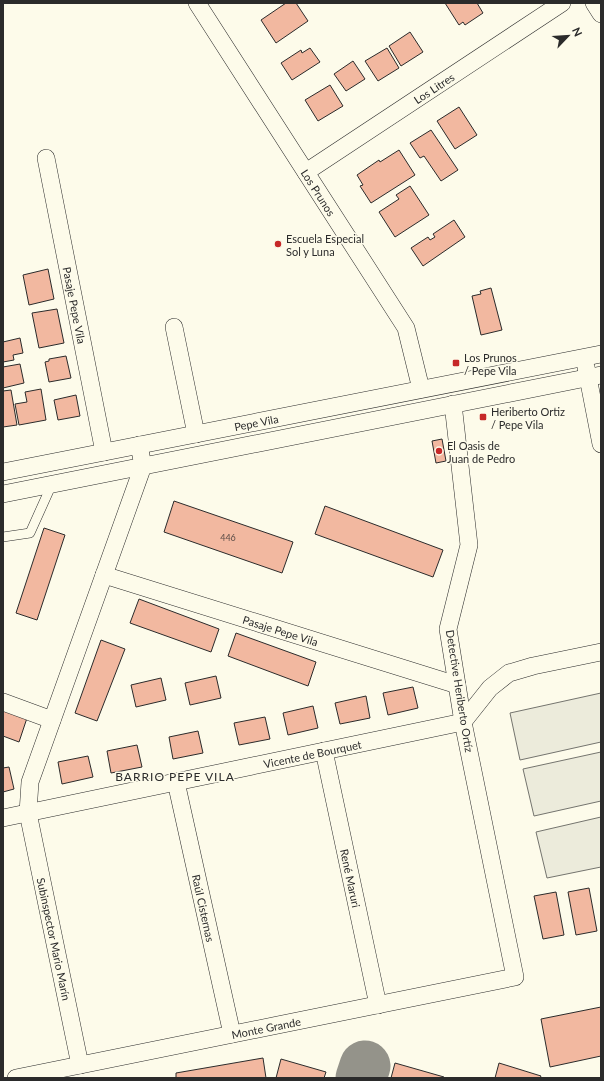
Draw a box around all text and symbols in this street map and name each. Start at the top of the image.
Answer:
north arrow [548,16,588,56]
text: N [570,25,585,38]
street label: Los Litres [411,70,457,106]
street label: Los Prunos [299,166,339,218]
place label: Escuela Especial Sol y Luna [286,232,364,258]
marker: Escuela Especial Sol y Luna [273,239,283,249]
street label: Pasaje Pepe Vila [61,266,89,345]
place label: Los Prunos / Pepe Vila [464,351,517,377]
marker: Los Prunos / Pepe Vila [451,358,461,368]
place label: Heriberto Ortiz / Pepe Vila [491,405,565,431]
street label: Pepe Vila [233,411,279,433]
marker: Heriberto Ortiz / Pepe Vila [478,412,488,422]
place label: El Oasis de Juan de Pedro [447,439,515,465]
marker: El Oasis de Juan de Pedro [434,446,444,456]
house number: 446 [220,532,236,543]
street label: Pasaje Pepe Vila [241,612,320,648]
street label: Detective Heriberto Ortíz [444,629,476,753]
street label: Vicente de Bourquet [262,737,363,770]
district label: BARRIO PEPE VILA [115,769,235,784]
street label: René Maruri [338,848,364,909]
street label: Raúl Cisternas [190,873,218,943]
street label: Subinspector Mario Marín [35,876,73,1002]
street label: Monte Grande [230,1014,302,1041]

